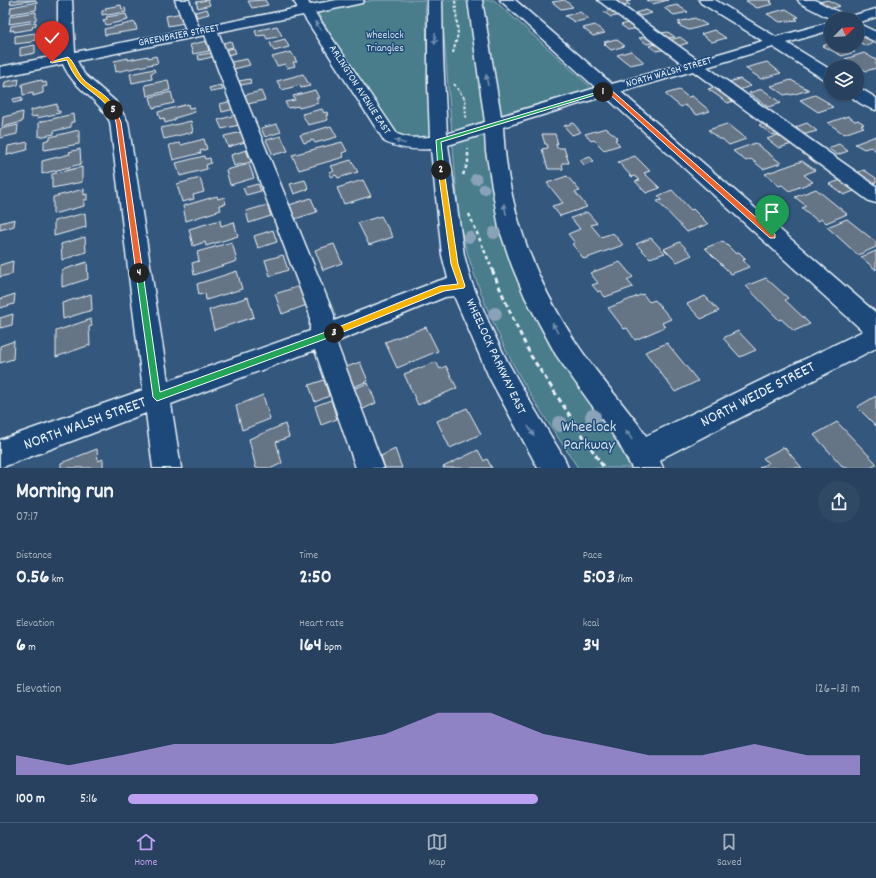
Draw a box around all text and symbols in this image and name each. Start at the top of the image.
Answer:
north arrow [824,12,864,52]
map controls [824,12,864,100]
street label: GREENBRIER STREET [137,20,221,52]
pin [35,21,69,62]
one-way arrow [314,21,322,32]
icon: check [41,27,63,49]
park label: Wheelock Triangles [366,28,404,57]
one-way arrow [432,33,438,46]
street label: ARLINGTON AVENUE EAST [324,42,394,138]
street label: NORTH WALSH STREET [624,53,714,93]
button: layers [824,60,864,100]
one-way arrow [484,74,490,86]
pin: 1 [593,82,613,102]
text: 1 [602,84,604,100]
pin: 5 [103,100,123,120]
text: 5 [110,102,116,118]
one-way arrow [394,139,406,145]
pin: 2 [431,160,451,180]
text: 2 [439,162,443,178]
pin [755,195,789,236]
icon: arrive [761,201,783,223]
one-way arrow [501,203,507,215]
pin: 4 [129,263,149,283]
text: 4 [137,265,141,281]
street label: WHEELOCK PARKWAY EAST [460,296,530,418]
one-way arrow [551,322,558,334]
pin: 3 [324,323,344,343]
text: 3 [332,325,336,341]
street label: NORTH WEIDE STREET [697,356,820,434]
street label: NORTH WALSH STREET [21,391,150,457]
park label: Wheelock Parkway [562,416,616,457]
one-way arrow [527,426,535,436]
one-way arrow [625,429,632,441]
text: Morning run [16,477,114,508]
button: share [818,481,860,523]
text: 07:17 [16,508,38,527]
text: Distance [16,548,52,564]
text: Time [299,548,318,564]
text: Pace [583,548,602,564]
text: 0.56 [16,564,49,592]
text: 2:50 [299,564,332,592]
text: 5:03 [583,564,615,592]
text: km [49,572,64,588]
text: /km [615,572,633,588]
text: Elevation [16,616,54,632]
text: Heart rate [299,616,344,632]
text: kcal [583,616,599,632]
text: 6 [16,632,26,660]
text: 164 [299,632,322,660]
text: 34 [583,632,600,660]
text: m [26,640,36,656]
text: bpm [322,640,342,656]
text: Elevation [16,680,61,699]
text: 126–131 m [815,680,860,699]
text: 100 m [16,790,45,809]
text: 5:16 [80,790,97,809]
tab: Home [134,831,157,871]
tab: Map [426,831,448,871]
tab: Saved [717,831,742,871]

